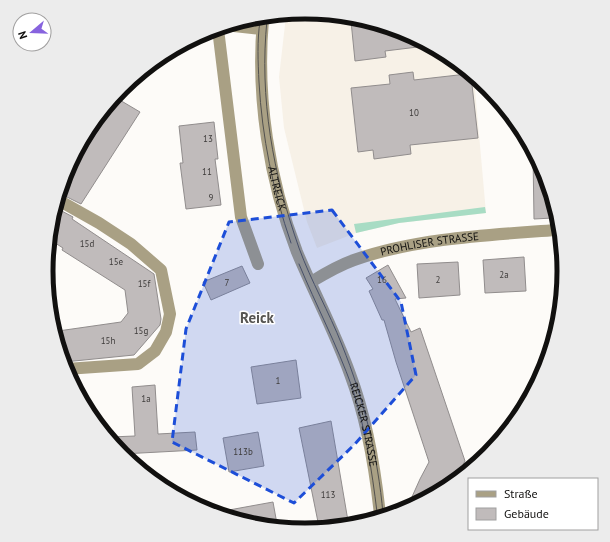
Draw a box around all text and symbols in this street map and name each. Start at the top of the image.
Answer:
north arrow [12,12,52,52]
text: N [15,30,30,41]
house number: 10 [409,107,419,118]
house number: 13 [203,133,213,144]
street label: ALTREICK [265,165,290,213]
house number: 11 [202,166,212,177]
house number: 9 [209,192,214,203]
street label: PROHLISER STRASSE [379,229,480,259]
house number: 15d [80,238,94,249]
house number: 15e [109,256,124,267]
house number: 2a [499,269,509,280]
house number: 16 [377,274,387,285]
house number: 2 [436,274,441,285]
house number: 7 [225,277,230,288]
house number: 15f [138,278,151,289]
district label: Reick [240,308,275,327]
house number: 15g [134,325,148,336]
house number: 15h [101,335,115,346]
house number: 1 [276,375,281,386]
street label: REICKER STRASSE [347,381,381,468]
house number: 1a [141,393,151,404]
house number: 113b [233,446,253,457]
legend [468,478,598,530]
text: Straße [504,486,538,501]
house number: 113 [321,489,335,500]
text: Gebäude [504,506,549,521]

